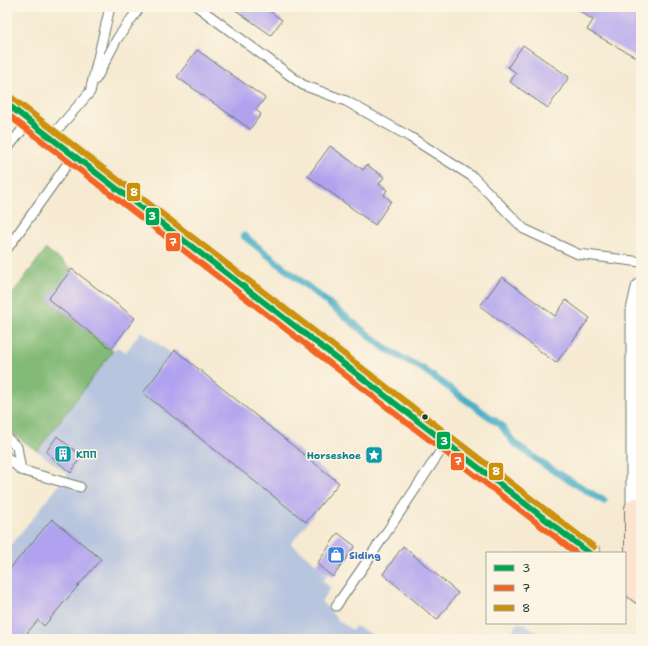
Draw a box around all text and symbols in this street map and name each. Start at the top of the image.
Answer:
line badge: 8 [126,182,141,202]
text: 8 [130,185,138,200]
line badge: 3 [145,207,160,226]
text: 3 [148,209,156,224]
line badge: 7 [165,232,181,252]
text: 7 [169,235,177,250]
unlabelled marker [420,412,430,422]
line badge: 3 [436,431,451,450]
text: 3 [440,434,448,449]
building icon: КПП [53,444,73,464]
place icon: Horseshoe [364,445,384,465]
place label: КПП [76,448,97,461]
place label: Horseshoe [307,449,361,462]
line badge: 7 [450,452,465,471]
text: 7 [454,454,462,469]
line badge: 8 [488,462,504,481]
text: 8 [492,464,500,479]
shop icon: Siding [326,545,346,565]
place label: Siding [349,549,381,562]
legend [486,552,626,624]
text: 3 [522,560,530,576]
text: 7 [522,580,530,596]
text: 8 [522,600,530,616]

